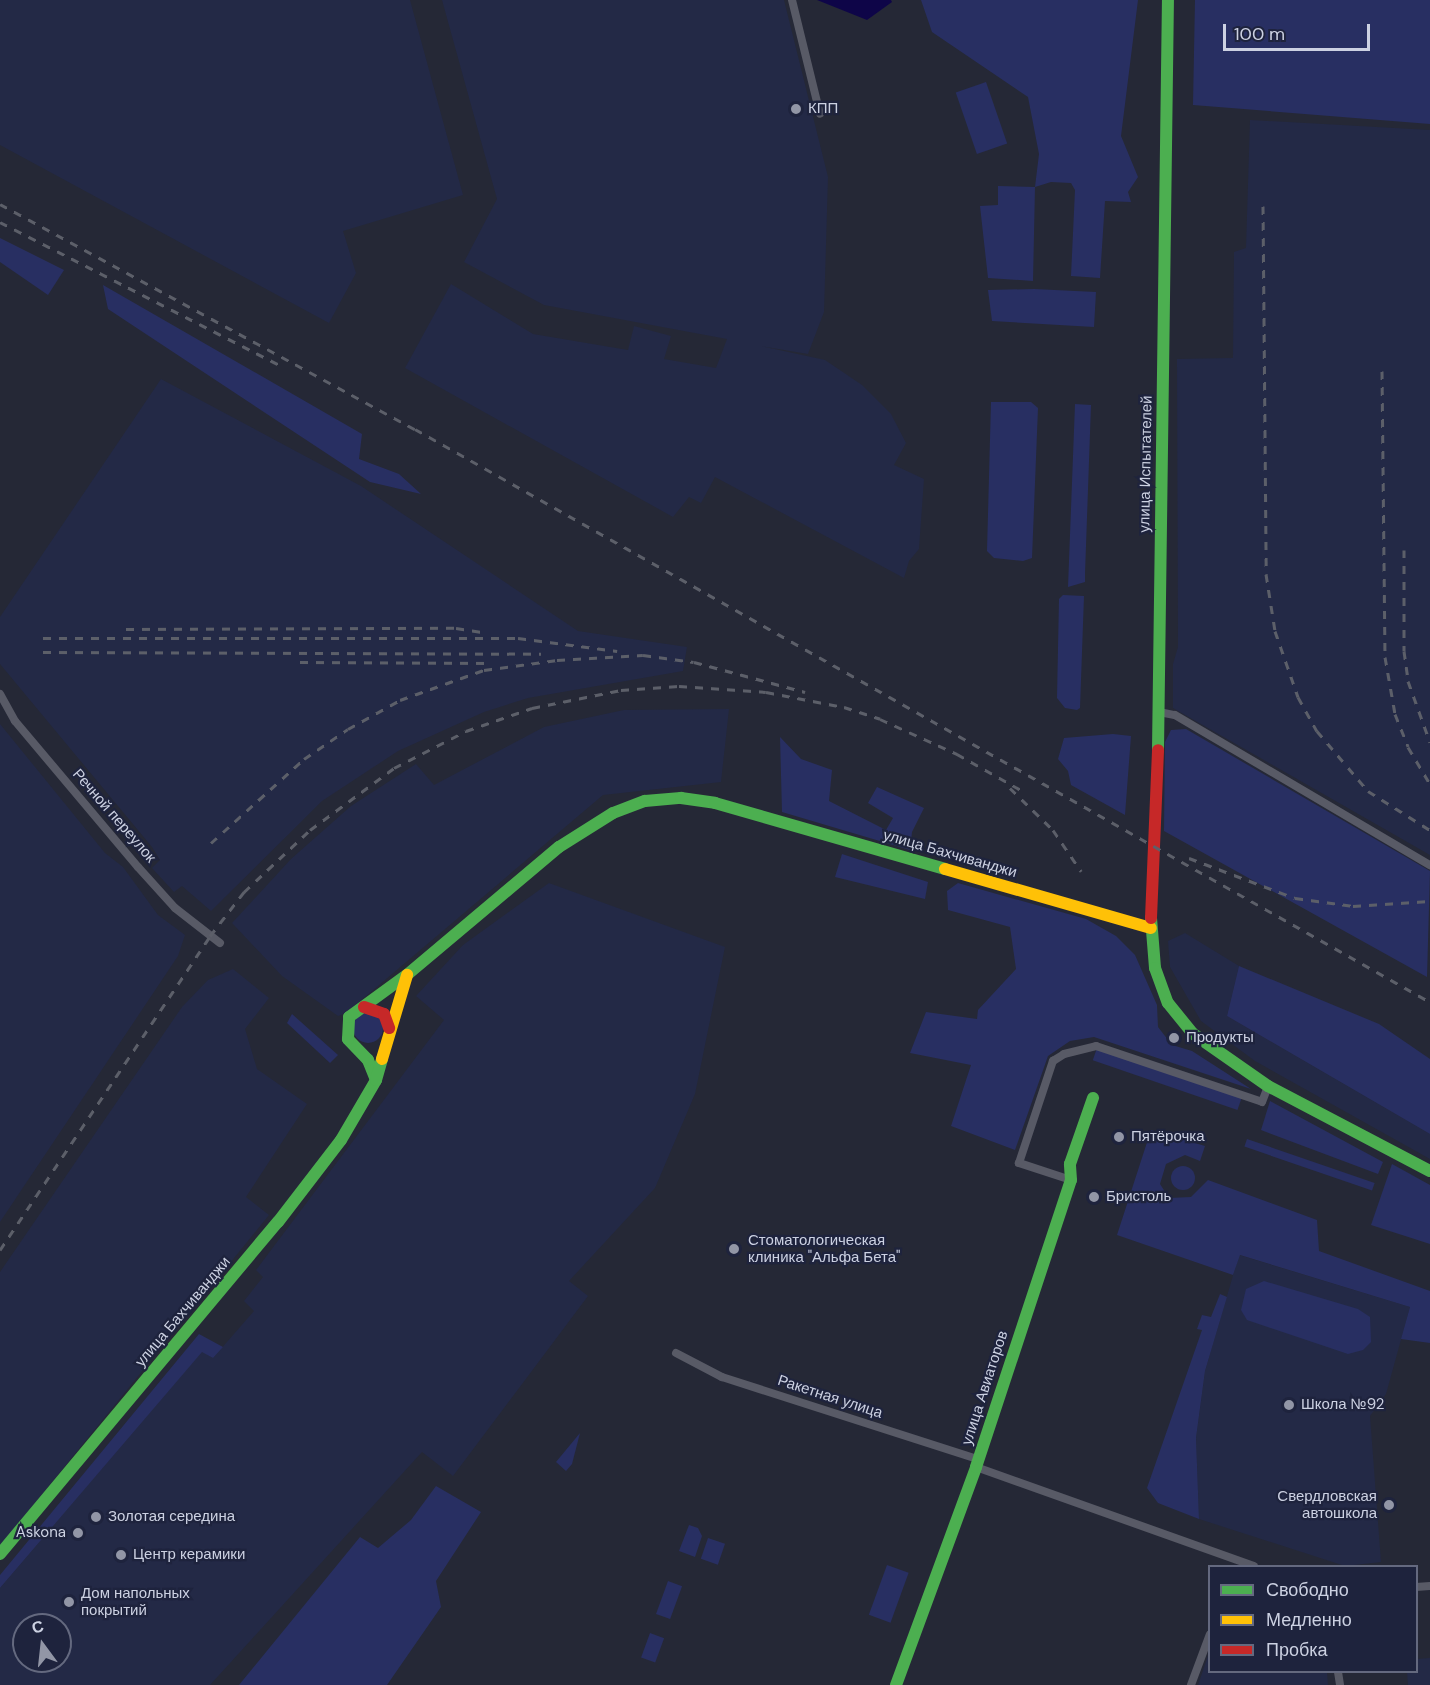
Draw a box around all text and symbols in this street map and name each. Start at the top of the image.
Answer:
scale bar [1226,12,1373,50]
text: 100 m [1234,22,1285,46]
place label: КПП [808,100,838,118]
marker: КПП [789,102,803,116]
street label: улица Испытателей [1136,395,1156,533]
street label: Речной переулок [69,766,159,866]
street label: улица Бахчиванджи [881,826,1019,882]
place label: Продукты [1186,1029,1254,1047]
marker: Продукты [1167,1031,1181,1045]
place label: Пятёрочка [1131,1128,1205,1146]
marker: Пятёрочка [1112,1130,1126,1144]
place label: Бристоль [1106,1188,1171,1206]
marker: Бристоль [1087,1190,1101,1204]
place label: Стоматологическая клиника "Альфа Бета" [748,1231,900,1266]
marker: Стоматологическая клиника "Альфа Бета" [725,1240,743,1258]
street label: улица Бахчиванджи [132,1253,234,1371]
street label: улица Авиаторов [958,1328,1012,1448]
street label: Ракетная улица [775,1372,885,1422]
place label: Школа №92 [1301,1396,1384,1414]
marker: Школа №92 [1282,1398,1296,1412]
place label: Свердловская автошкола [1277,1487,1377,1522]
marker: Свердловская автошкола [1382,1498,1396,1512]
place label: Золотая середина [108,1508,235,1526]
marker: Золотая середина [89,1510,103,1524]
place label: Askona [16,1524,66,1542]
marker: Askona [71,1526,85,1540]
place label: Центр керамики [133,1546,245,1564]
marker: Центр керамики [114,1548,128,1562]
legend [1208,1565,1418,1673]
text: Свободно [1266,1578,1349,1602]
place label: Дом напольных покрытий [81,1584,190,1619]
marker: Дом напольных покрытий [62,1595,76,1609]
text: Медленно [1266,1608,1352,1632]
north arrow [12,1613,72,1673]
text: С [29,1615,46,1639]
text: Пробка [1266,1638,1328,1662]

